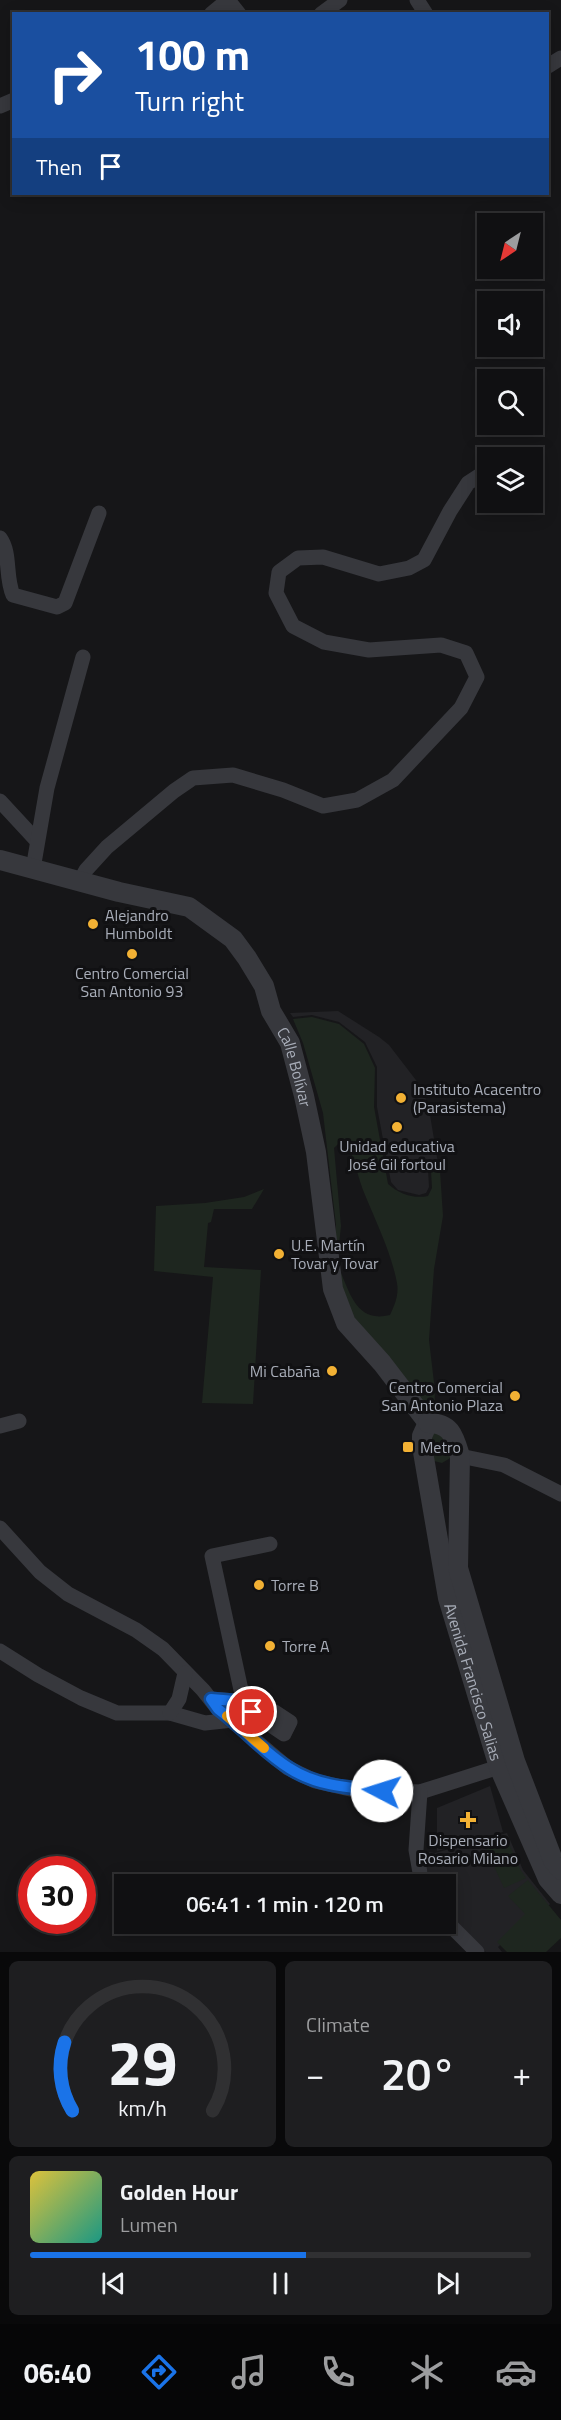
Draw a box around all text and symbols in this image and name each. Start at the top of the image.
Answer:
text: 100 m [135,22,250,86]
icon: right [36,36,114,114]
text: Turn right [135,80,244,121]
text: Then [36,150,82,184]
icon: arrive [94,150,127,183]
north arrow [477,213,543,279]
map controls [477,213,543,513]
button: sound [477,291,543,357]
button: search [477,369,543,435]
button: layers [477,447,543,513]
place label: Alejandro Humboldt [105,903,173,945]
marker: Alejandro Humboldt [86,917,100,931]
marker: Centro Comercial San Antonio 93 [125,947,139,961]
place label: Centro Comercial San Antonio 93 [75,961,189,1003]
street label: Calle Bolívar [271,1022,318,1109]
place label: Instituto Acacentro (Parasistema) [413,1077,541,1119]
marker: Instituto Acacentro (Parasistema) [394,1091,408,1105]
marker: Unidad educativa José Gil fortoul [390,1120,404,1134]
place label: Unidad educativa José Gil fortoul [339,1134,455,1176]
place label: U.E. Martín Tovar y Tovar [291,1233,379,1275]
marker: U.E. Martín Tovar y Tovar [272,1247,286,1261]
place label: Mi Cabaña [250,1359,320,1383]
marker: Mi Cabaña [325,1364,339,1378]
place label: Centro Comercial San Antonio Plaza [381,1375,503,1417]
marker: Centro Comercial San Antonio Plaza [508,1389,522,1403]
place label: Metro [420,1435,461,1459]
marker: Metro [401,1440,415,1454]
place label: Torre B [271,1573,319,1597]
marker: Torre B [252,1578,266,1592]
street label: Avenida Francisco Salias [438,1600,508,1764]
place label: Torre A [282,1634,330,1658]
marker: Torre A [263,1639,277,1653]
pin [226,1686,277,1737]
icon: arrive [235,1695,268,1728]
position arrow [350,1759,414,1823]
marker: Dispensario Rosario Milano [459,1811,477,1829]
place label: Dispensario Rosario Milano [418,1828,518,1870]
speed limit sign: 30 [18,1856,96,1934]
text: 06:41 · 1 min · 120 m [186,1887,384,1921]
text: Climate [306,2009,370,2040]
text: 29 [108,2014,177,2109]
text: 20° [381,2039,456,2107]
text: − [306,2049,324,2099]
text: + [513,2049,531,2099]
text: km/h [118,2092,167,2124]
text: Golden Hour [120,2175,238,2209]
text: Lumen [120,2209,178,2240]
icon: previous [97,2267,130,2300]
icon: pause [264,2267,297,2300]
icon: next [431,2267,464,2300]
icon: directions [138,2351,180,2393]
icon: music [228,2351,270,2393]
icon: phone [317,2351,359,2393]
icon: climate [406,2351,448,2393]
icon: car [495,2351,537,2393]
text: 06:40 [24,2352,91,2393]

